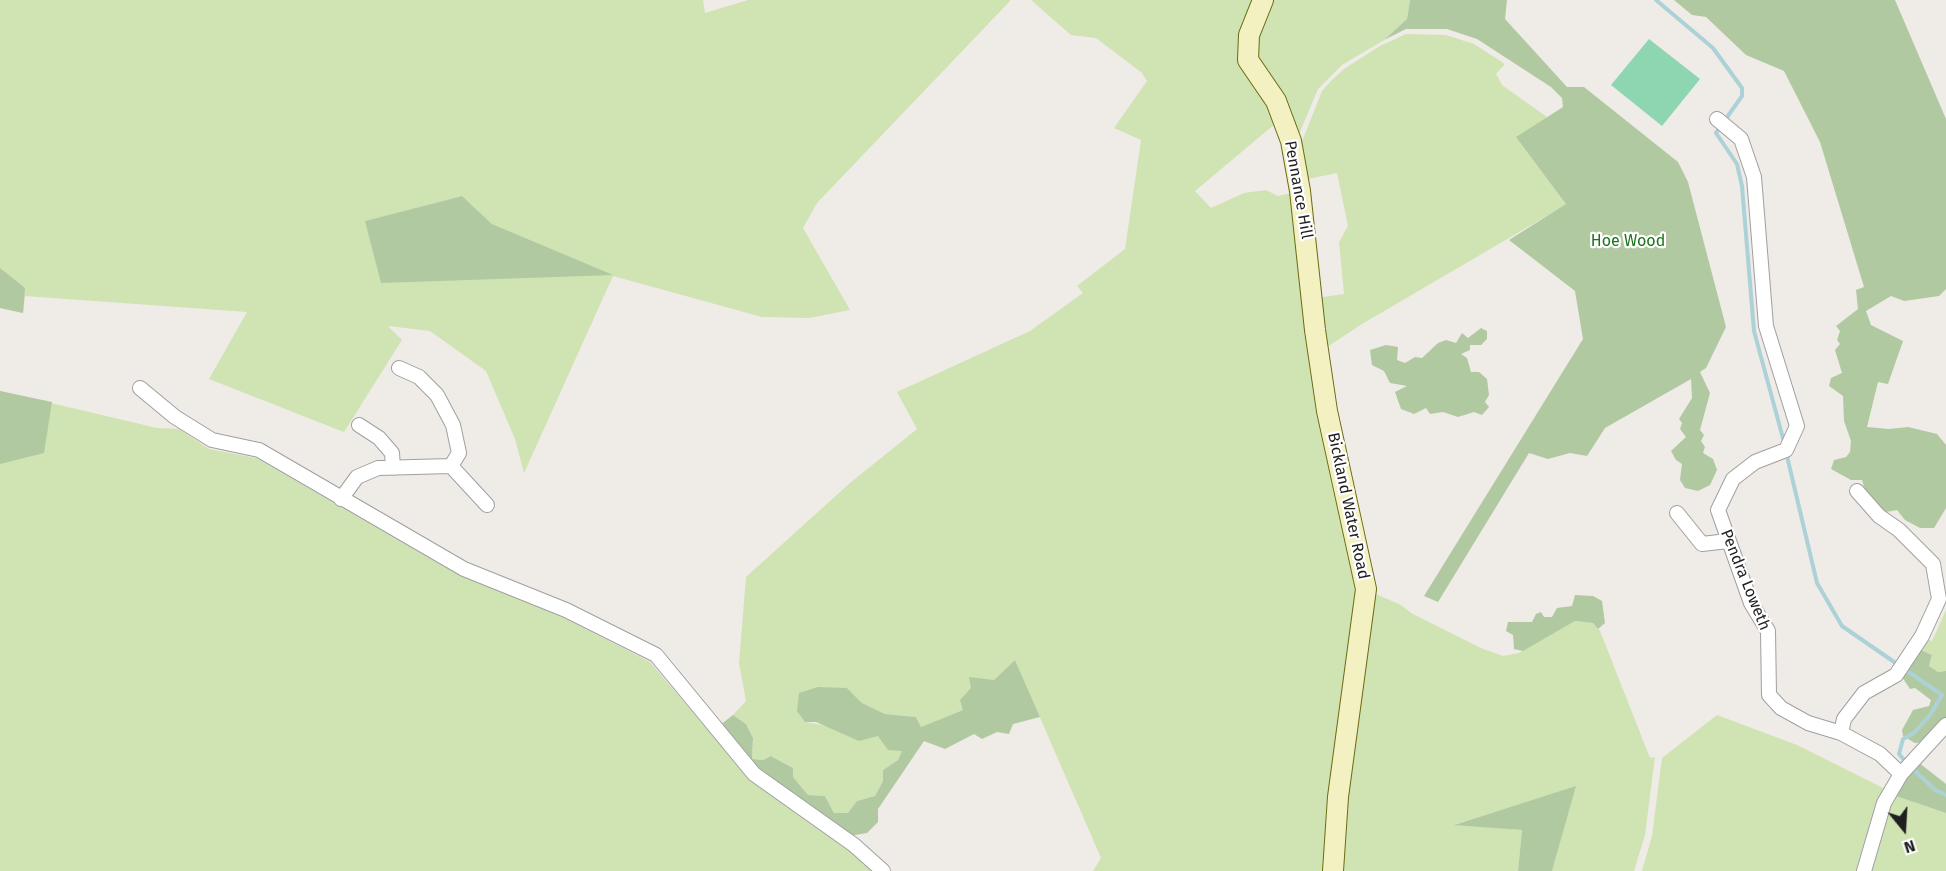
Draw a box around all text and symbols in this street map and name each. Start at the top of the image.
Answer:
street label: Pennance Hill [1280,139,1316,241]
park label: Hoe Wood [1591,232,1665,252]
street label: Bickland Water Road [1323,431,1373,581]
street label: Pendra Loweth [1716,527,1774,633]
north arrow [1874,799,1934,859]
text: N [1902,836,1918,857]

